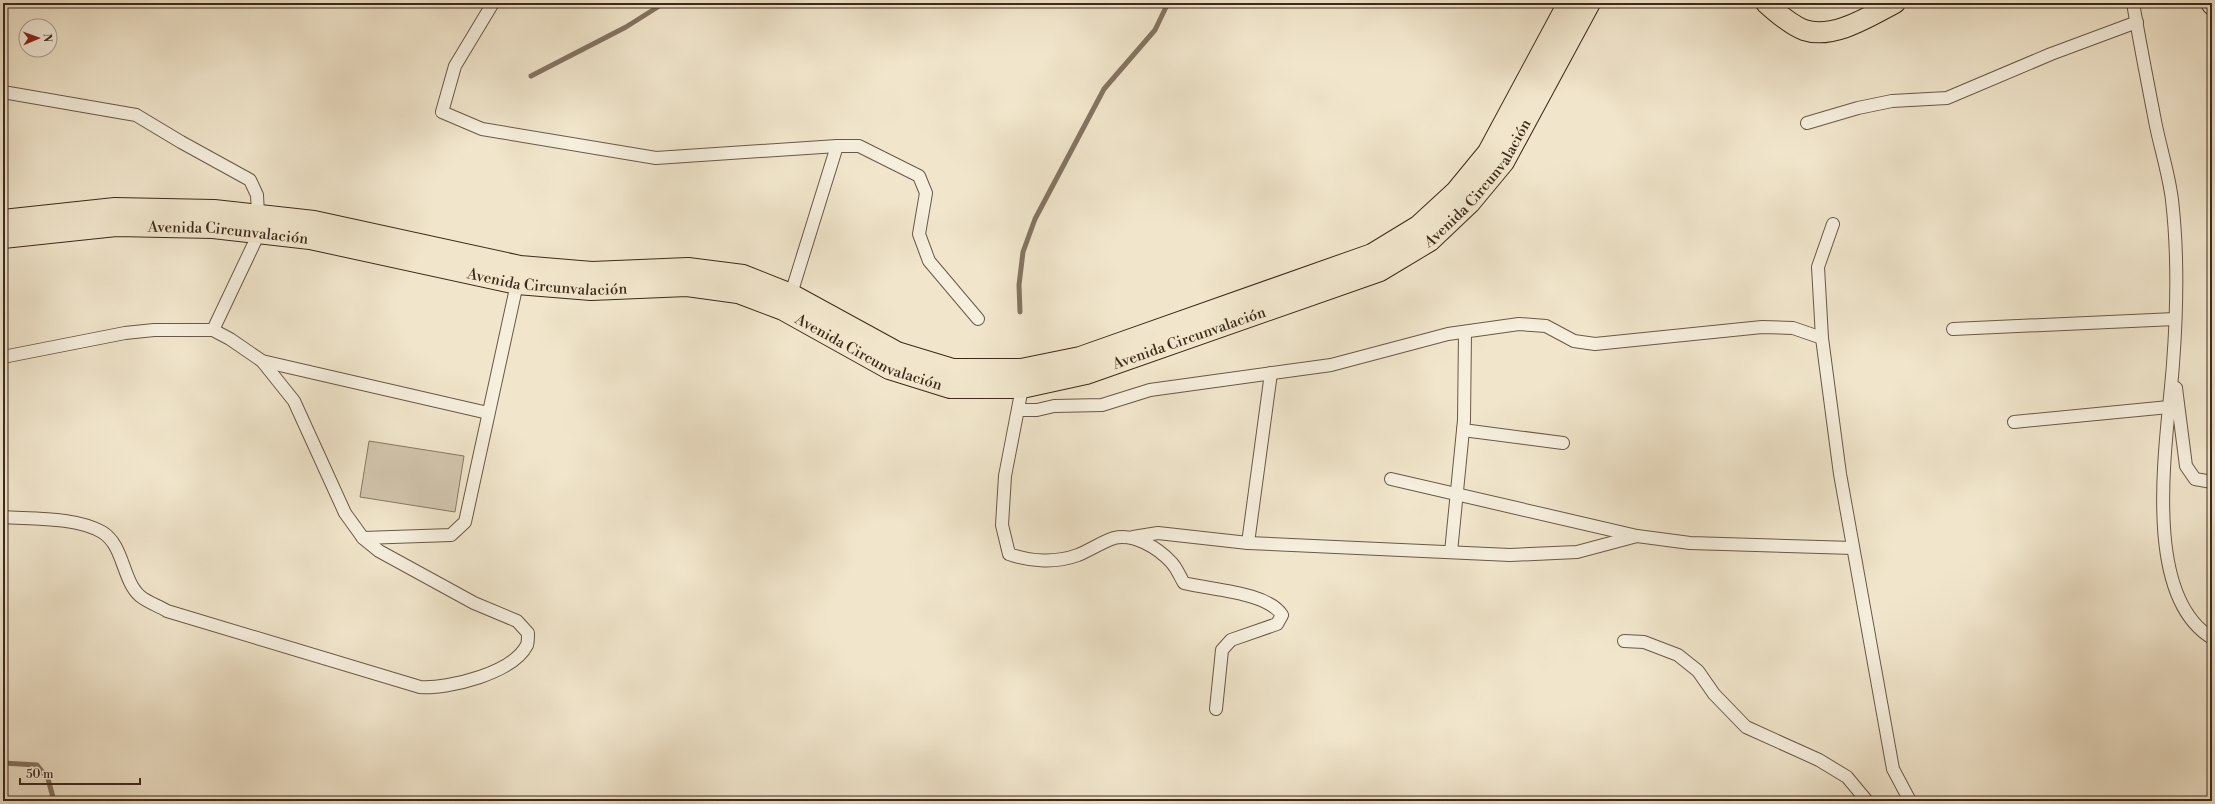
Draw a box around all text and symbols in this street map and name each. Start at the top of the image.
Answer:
north arrow [18,18,58,58]
text: N [40,33,54,43]
street label: Avenida Circunvalación [1420,116,1535,252]
street label: Avenida Circunvalación [147,217,309,248]
street label: Avenida Circunvalación [465,264,628,300]
street label: Avenida Circunvalación [1109,302,1268,374]
street label: Avenida Circunvalación [791,309,945,394]
scale bar [20,760,140,786]
text: 50 m [26,767,54,782]

